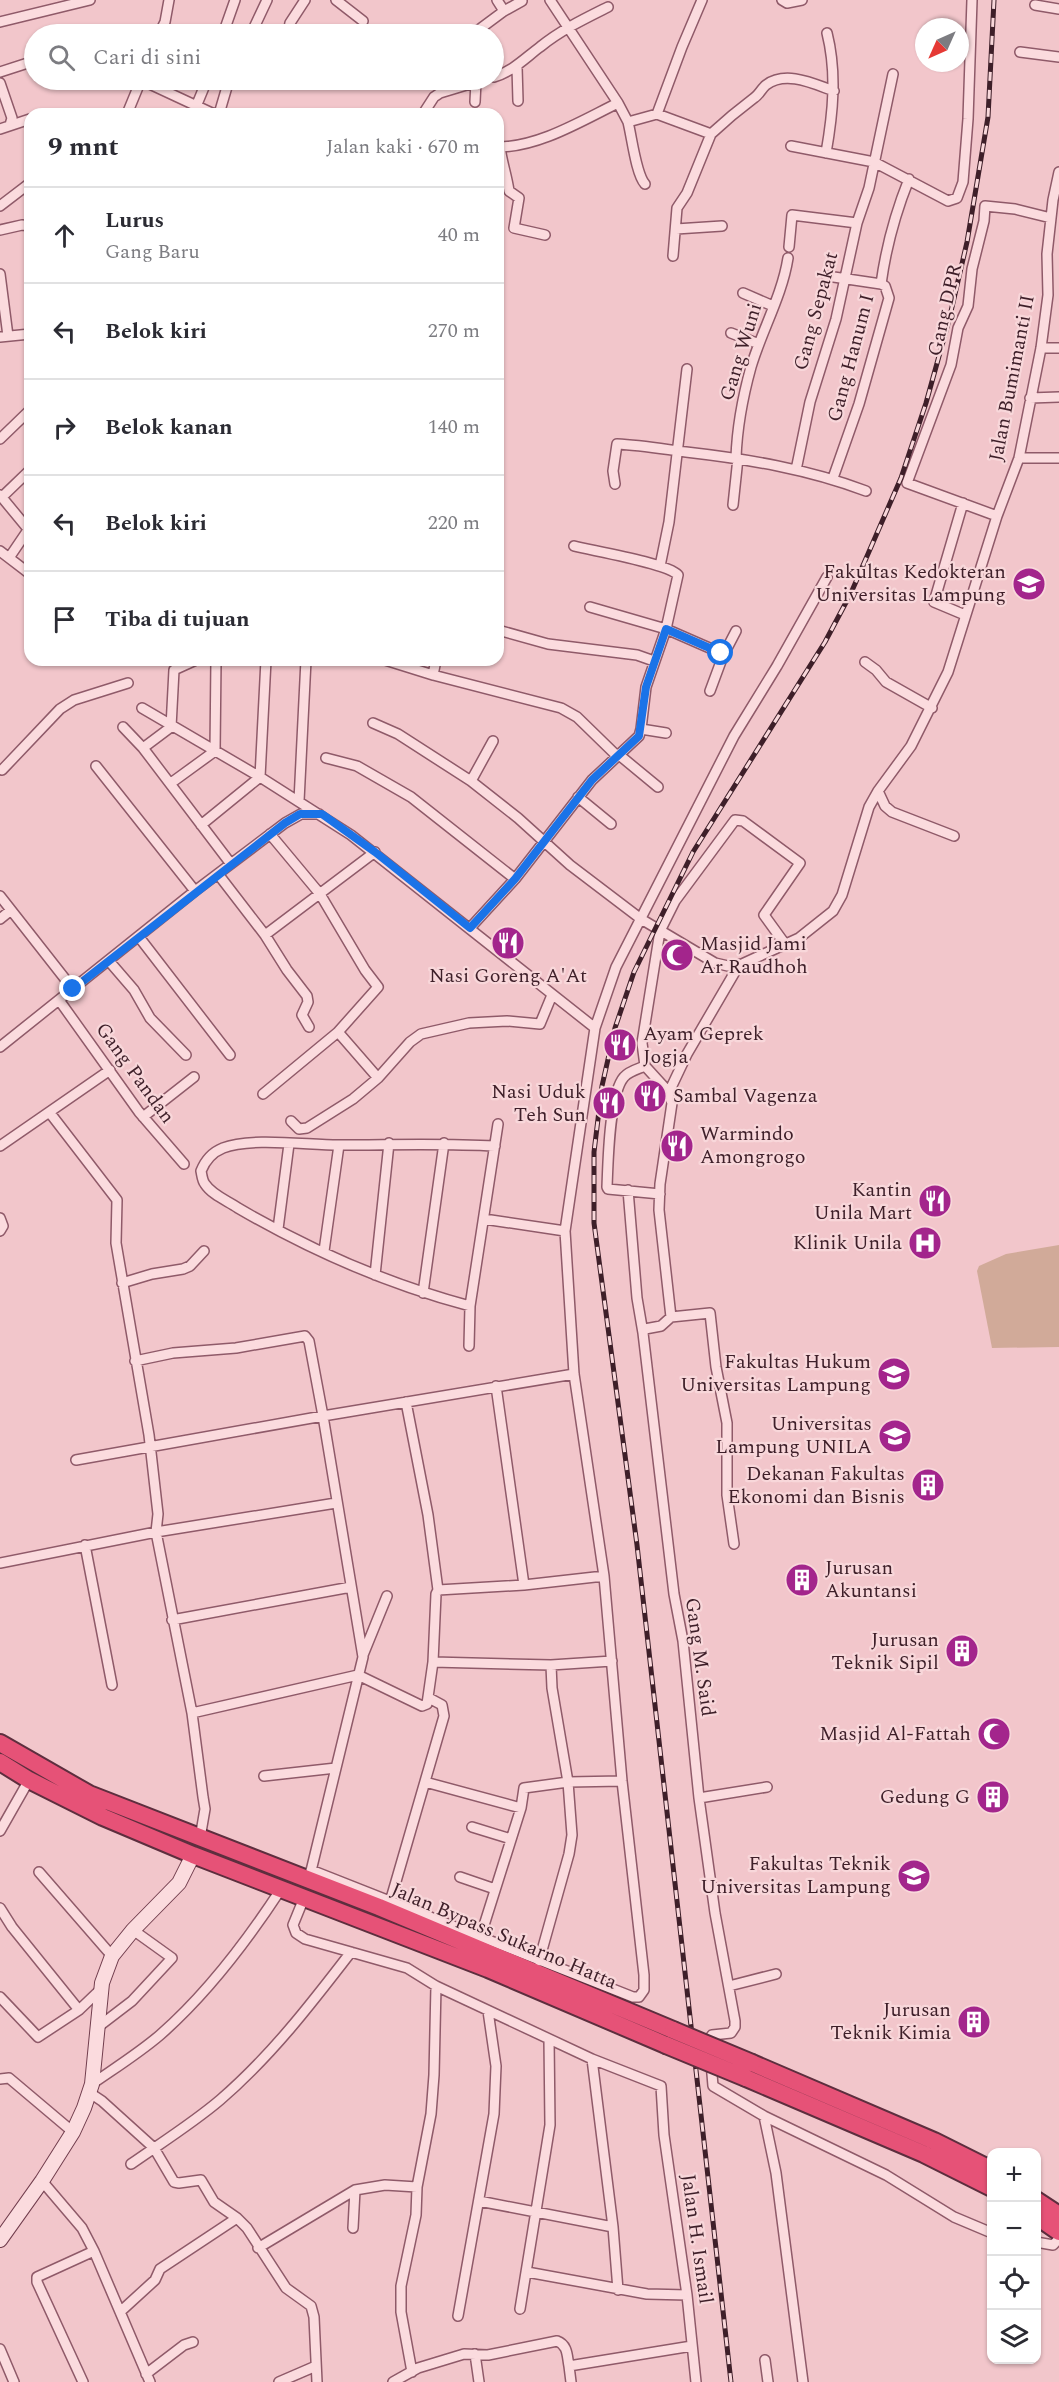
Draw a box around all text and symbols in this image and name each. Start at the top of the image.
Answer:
north arrow [915,18,969,72]
search box [24,24,504,90]
icon: search [45,41,78,74]
text: Cari di sini [93,41,202,74]
text: 9 mnt [48,127,119,167]
text: Jalan kaki · 670 m [326,132,480,162]
text: Lurus [105,204,164,237]
icon: ahead [48,219,81,252]
text: 40 m [438,220,480,250]
text: Gang Baru [105,237,200,267]
street label: Gang Sepakat [786,248,846,374]
street label: Gang DPR [920,260,970,359]
street label: Gang Hanum I [819,291,883,425]
street label: Jalan Bumimanti II [981,292,1043,464]
street label: Gang Wuni [712,299,770,405]
icon: left [48,315,81,348]
text: Belok kiri [105,315,207,348]
text: 270 m [428,316,480,346]
icon: right [48,411,81,444]
text: Belok kanan [105,411,233,444]
text: 140 m [428,412,480,442]
icon: left [48,507,81,540]
text: Belok kiri [105,507,207,540]
text: 220 m [428,508,480,538]
place label: Fakultas Kedokteran Universitas Lampung [815,557,1006,610]
school or university icon: Fakultas Kedokteran Universitas Lampung [1011,566,1047,602]
icon: arrive [48,603,81,636]
text: Tiba di tujuan [105,603,250,636]
route start [707,639,733,665]
restaurant icon: Nasi Goreng A'At [490,925,526,961]
place label: Masjid Jami Ar Raudhoh [700,929,808,982]
mosque icon: Masjid Jami Ar Raudhoh [659,937,695,973]
place label: Nasi Goreng A'At [429,961,587,991]
route end [59,975,85,1001]
street label: Gang Pandan [88,1016,182,1130]
place label: Ayam Geprek Jogja [643,1019,764,1072]
restaurant icon: Ayam Geprek Jogja [602,1027,638,1063]
place label: Nasi Uduk Teh Sun [491,1077,586,1130]
restaurant icon: Sambal Vagenza [632,1078,668,1114]
place label: Sambal Vagenza [673,1081,818,1111]
restaurant icon: Nasi Uduk Teh Sun [591,1085,627,1121]
place label: Warmindo Amongrogo [700,1119,806,1172]
restaurant icon: Warmindo Amongrogo [659,1128,695,1164]
place label: Kantin Unila Mart [814,1175,912,1228]
restaurant icon: Kantin Unila Mart [917,1183,953,1219]
hospital icon: Klinik Unila [907,1225,943,1261]
place label: Klinik Unila [793,1228,902,1258]
place label: Fakultas Hukum Universitas Lampung [680,1347,871,1400]
school or university icon: Fakultas Hukum Universitas Lampung [876,1356,912,1392]
place label: Universitas Lampung UNILA [715,1409,872,1462]
school or university icon: Universitas Lampung UNILA [877,1418,913,1454]
place label: Dekanan Fakultas Ekonomi dan Bisnis [728,1459,905,1512]
building icon: Dekanan Fakultas Ekonomi dan Bisnis [910,1467,946,1503]
place label: Jurusan Akuntansi [825,1553,917,1606]
building icon: Jurusan Akuntansi [784,1562,820,1598]
street label: Gang M. Said [677,1595,723,1719]
place label: Jurusan Teknik Sipil [831,1625,939,1678]
building icon: Jurusan Teknik Sipil [944,1633,980,1669]
mosque icon: Masjid Al-Fattah [976,1716,1012,1752]
place label: Masjid Al-Fattah [819,1719,971,1749]
building icon: Gedung G [975,1779,1011,1815]
place label: Gedung G [880,1782,970,1812]
place label: Fakultas Teknik Universitas Lampung [700,1849,891,1902]
school or university icon: Fakultas Teknik Universitas Lampung [896,1858,932,1894]
street label: Jalan Bypass Sukarno Hatta [386,1875,622,1997]
place label: Jurusan Teknik Kimia [830,1995,951,2048]
building icon: Jurusan Teknik Kimia [956,2004,992,2040]
map controls [987,2148,1041,2364]
button: + [987,2148,1041,2202]
street label: Jalan H. Ismail [673,2172,721,2306]
button: − [987,2202,1041,2256]
button: locate [987,2256,1041,2310]
button: layers [987,2310,1041,2364]

